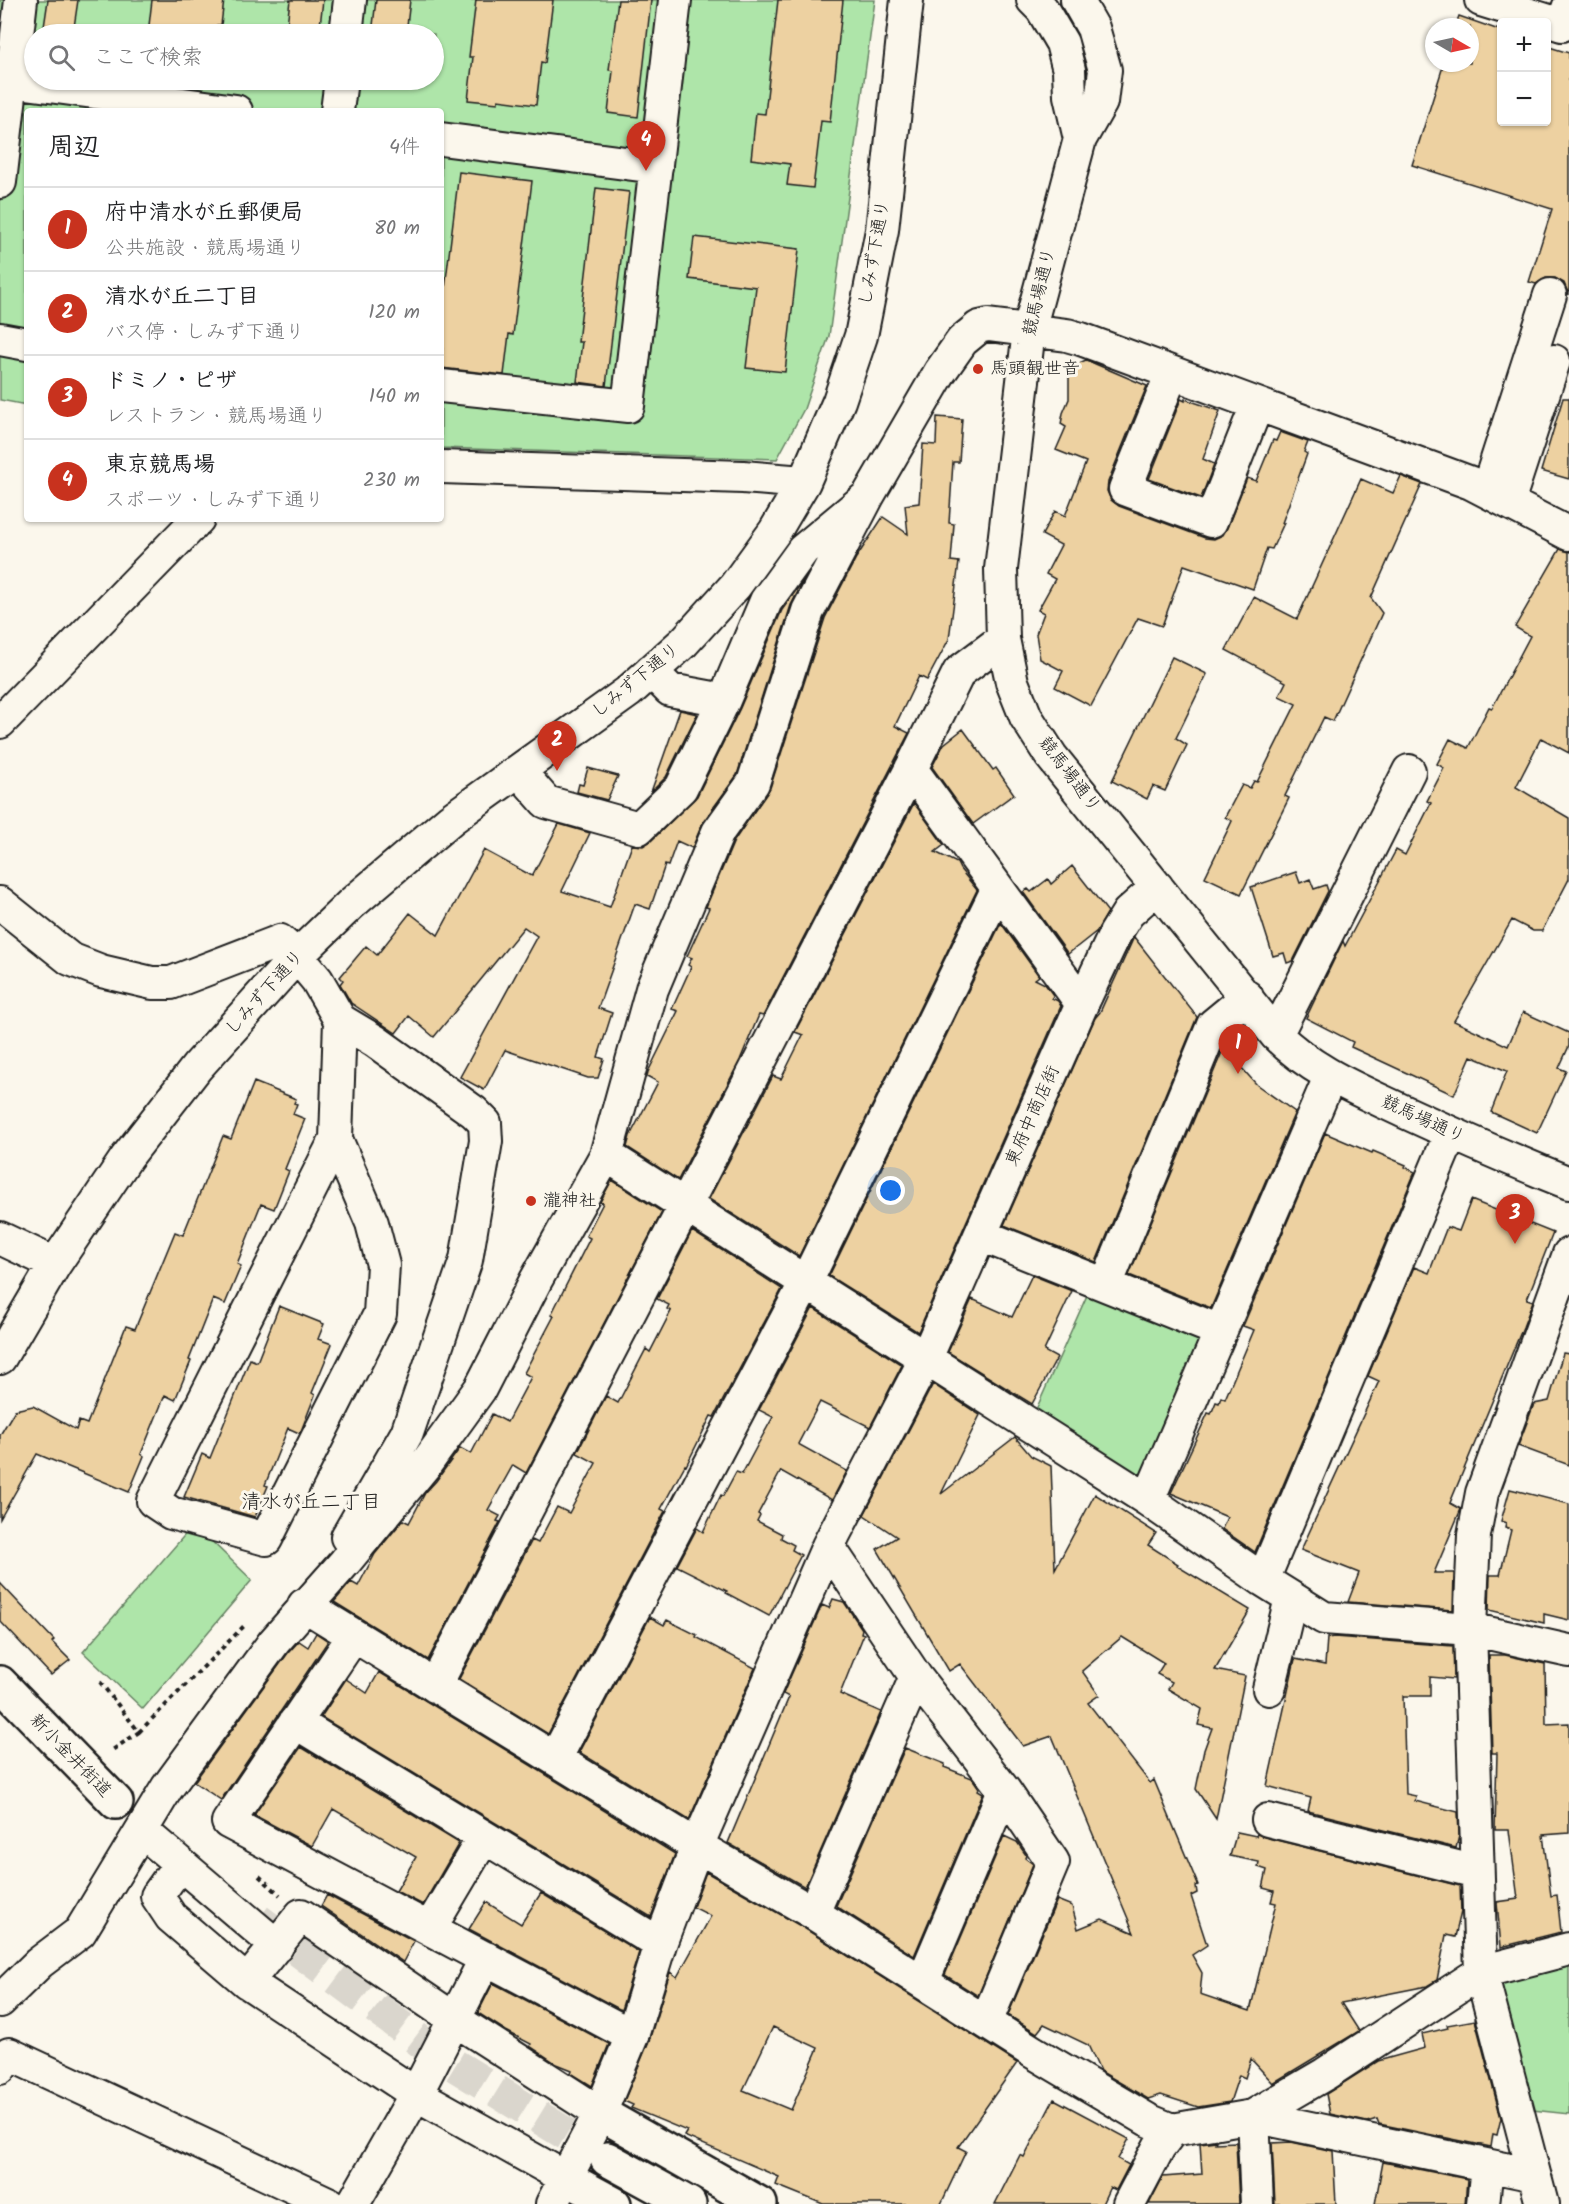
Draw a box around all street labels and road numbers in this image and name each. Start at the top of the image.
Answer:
street label: しみず下通り [851,198,899,308]
street label: 競馬場通り [1016,245,1064,339]
street label: しみず下通り [585,636,687,726]
street label: 競馬場通り [1030,730,1108,820]
street label: しみず下通り [218,943,312,1043]
street label: 東府中商店街 [998,1061,1068,1171]
street label: 競馬場通り [1376,1088,1470,1152]
street label: 新小金井街道 [22,1707,118,1805]

